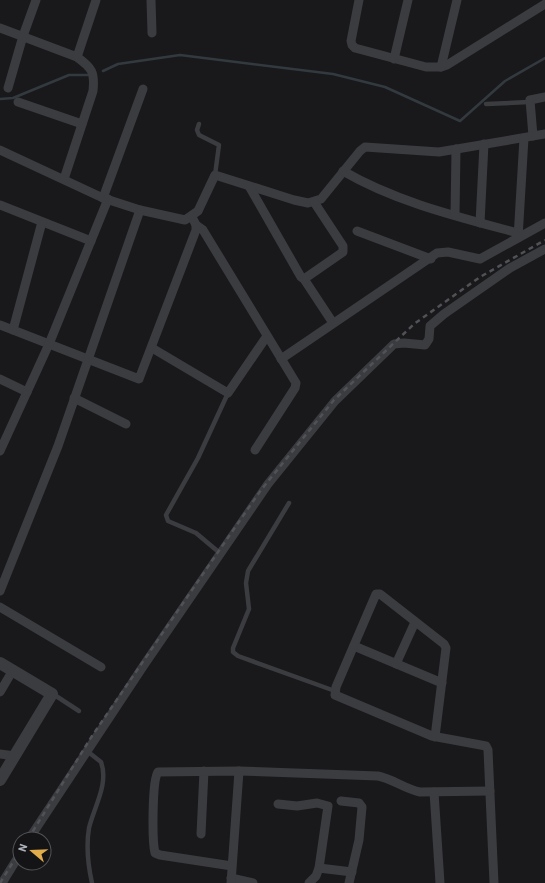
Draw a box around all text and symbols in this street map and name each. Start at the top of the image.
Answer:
north arrow [12,831,52,871]
text: N [15,842,29,853]

